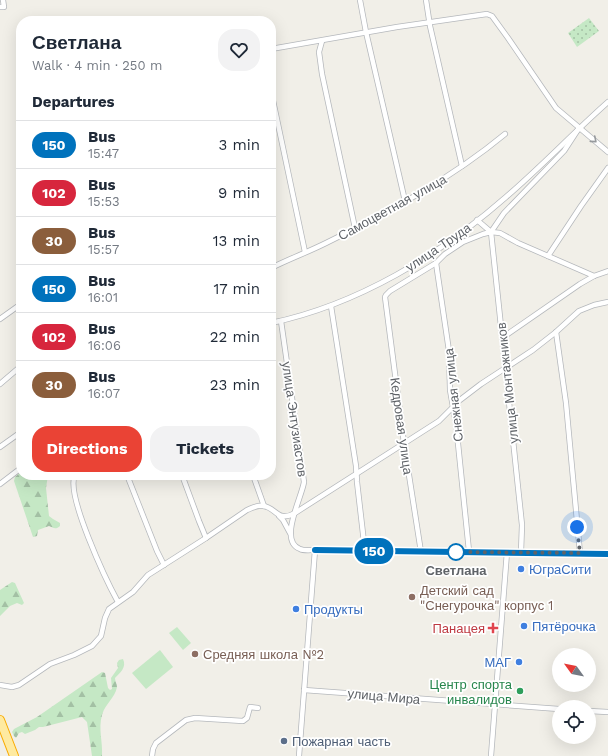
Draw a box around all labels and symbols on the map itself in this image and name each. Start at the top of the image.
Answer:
one-way arrow [589,135,596,142]
street label: Самоцветная улица [335,171,450,243]
street label: улица Труда [403,220,474,275]
street label: улица Монтажников [494,322,521,444]
street label: Снежная улица [441,347,466,442]
street label: улица Энтузиастов [279,360,310,478]
street label: Кедровая улица [387,377,416,476]
your location [567,517,587,537]
line badge: 150 [351,538,397,564]
marker: Светлана [447,543,465,561]
place label: ЮграСити [529,562,591,577]
place label: Светлана [425,563,487,578]
marker: ЮграСити [516,564,526,574]
place label: Детский сад "Снегурочка" корпус 1 [420,583,553,613]
marker: Детский сад "Снегурочка" корпус 1 [407,592,417,602]
place label: Продукты [304,602,363,617]
marker: Продукты [291,604,301,614]
place label: Пятёрочка [532,619,596,634]
place label: Панацея [432,621,485,636]
marker: Пятёрочка [519,621,529,631]
marker: Панацея [488,623,498,633]
place label: Средняя школа №2 [203,647,324,662]
north arrow [552,648,596,692]
marker: Средняя школа №2 [190,649,200,659]
place label: МАГ [484,655,511,670]
marker: МАГ [514,657,524,667]
place label: Центр спорта инвалидов [430,677,513,707]
street label: улица Мира [347,686,422,707]
marker: Центр спорта инвалидов [515,686,525,696]
place label: Пожарная часть [292,734,391,749]
marker: Пожарная часть [279,736,289,746]

